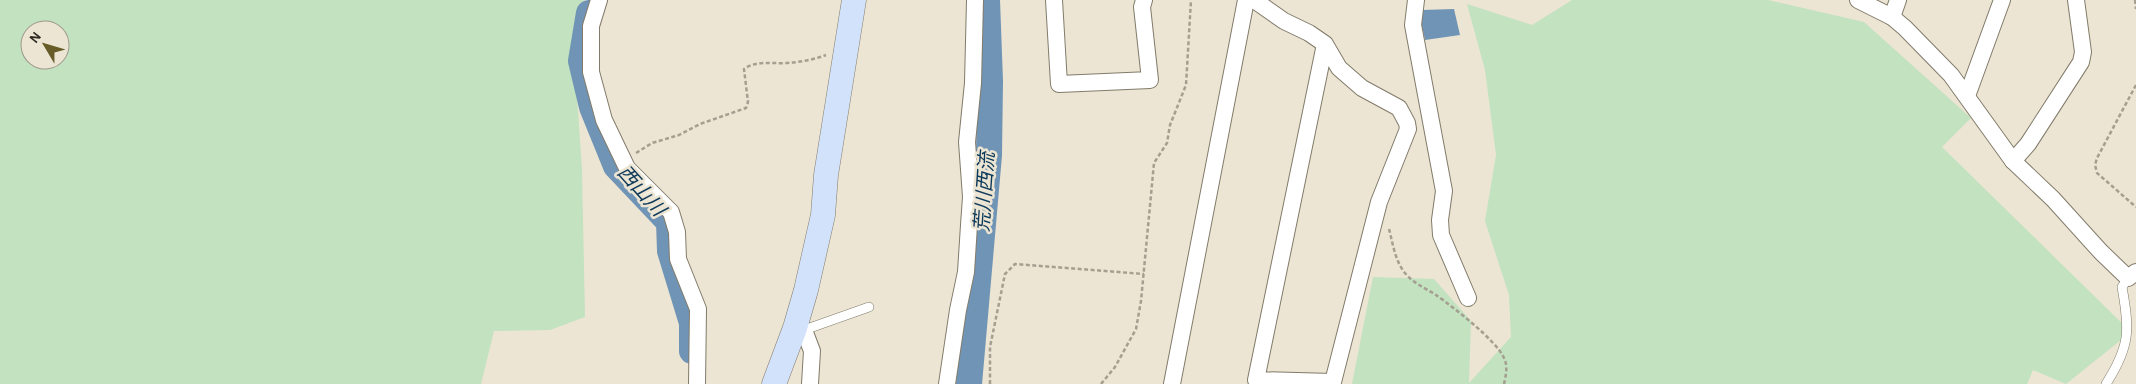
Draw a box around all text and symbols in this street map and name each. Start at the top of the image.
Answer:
north arrow [20,20,70,70]
text: N [27,29,44,46]
water label: 荒川西流 [971,148,998,233]
water label: 西山川 [613,161,671,221]

